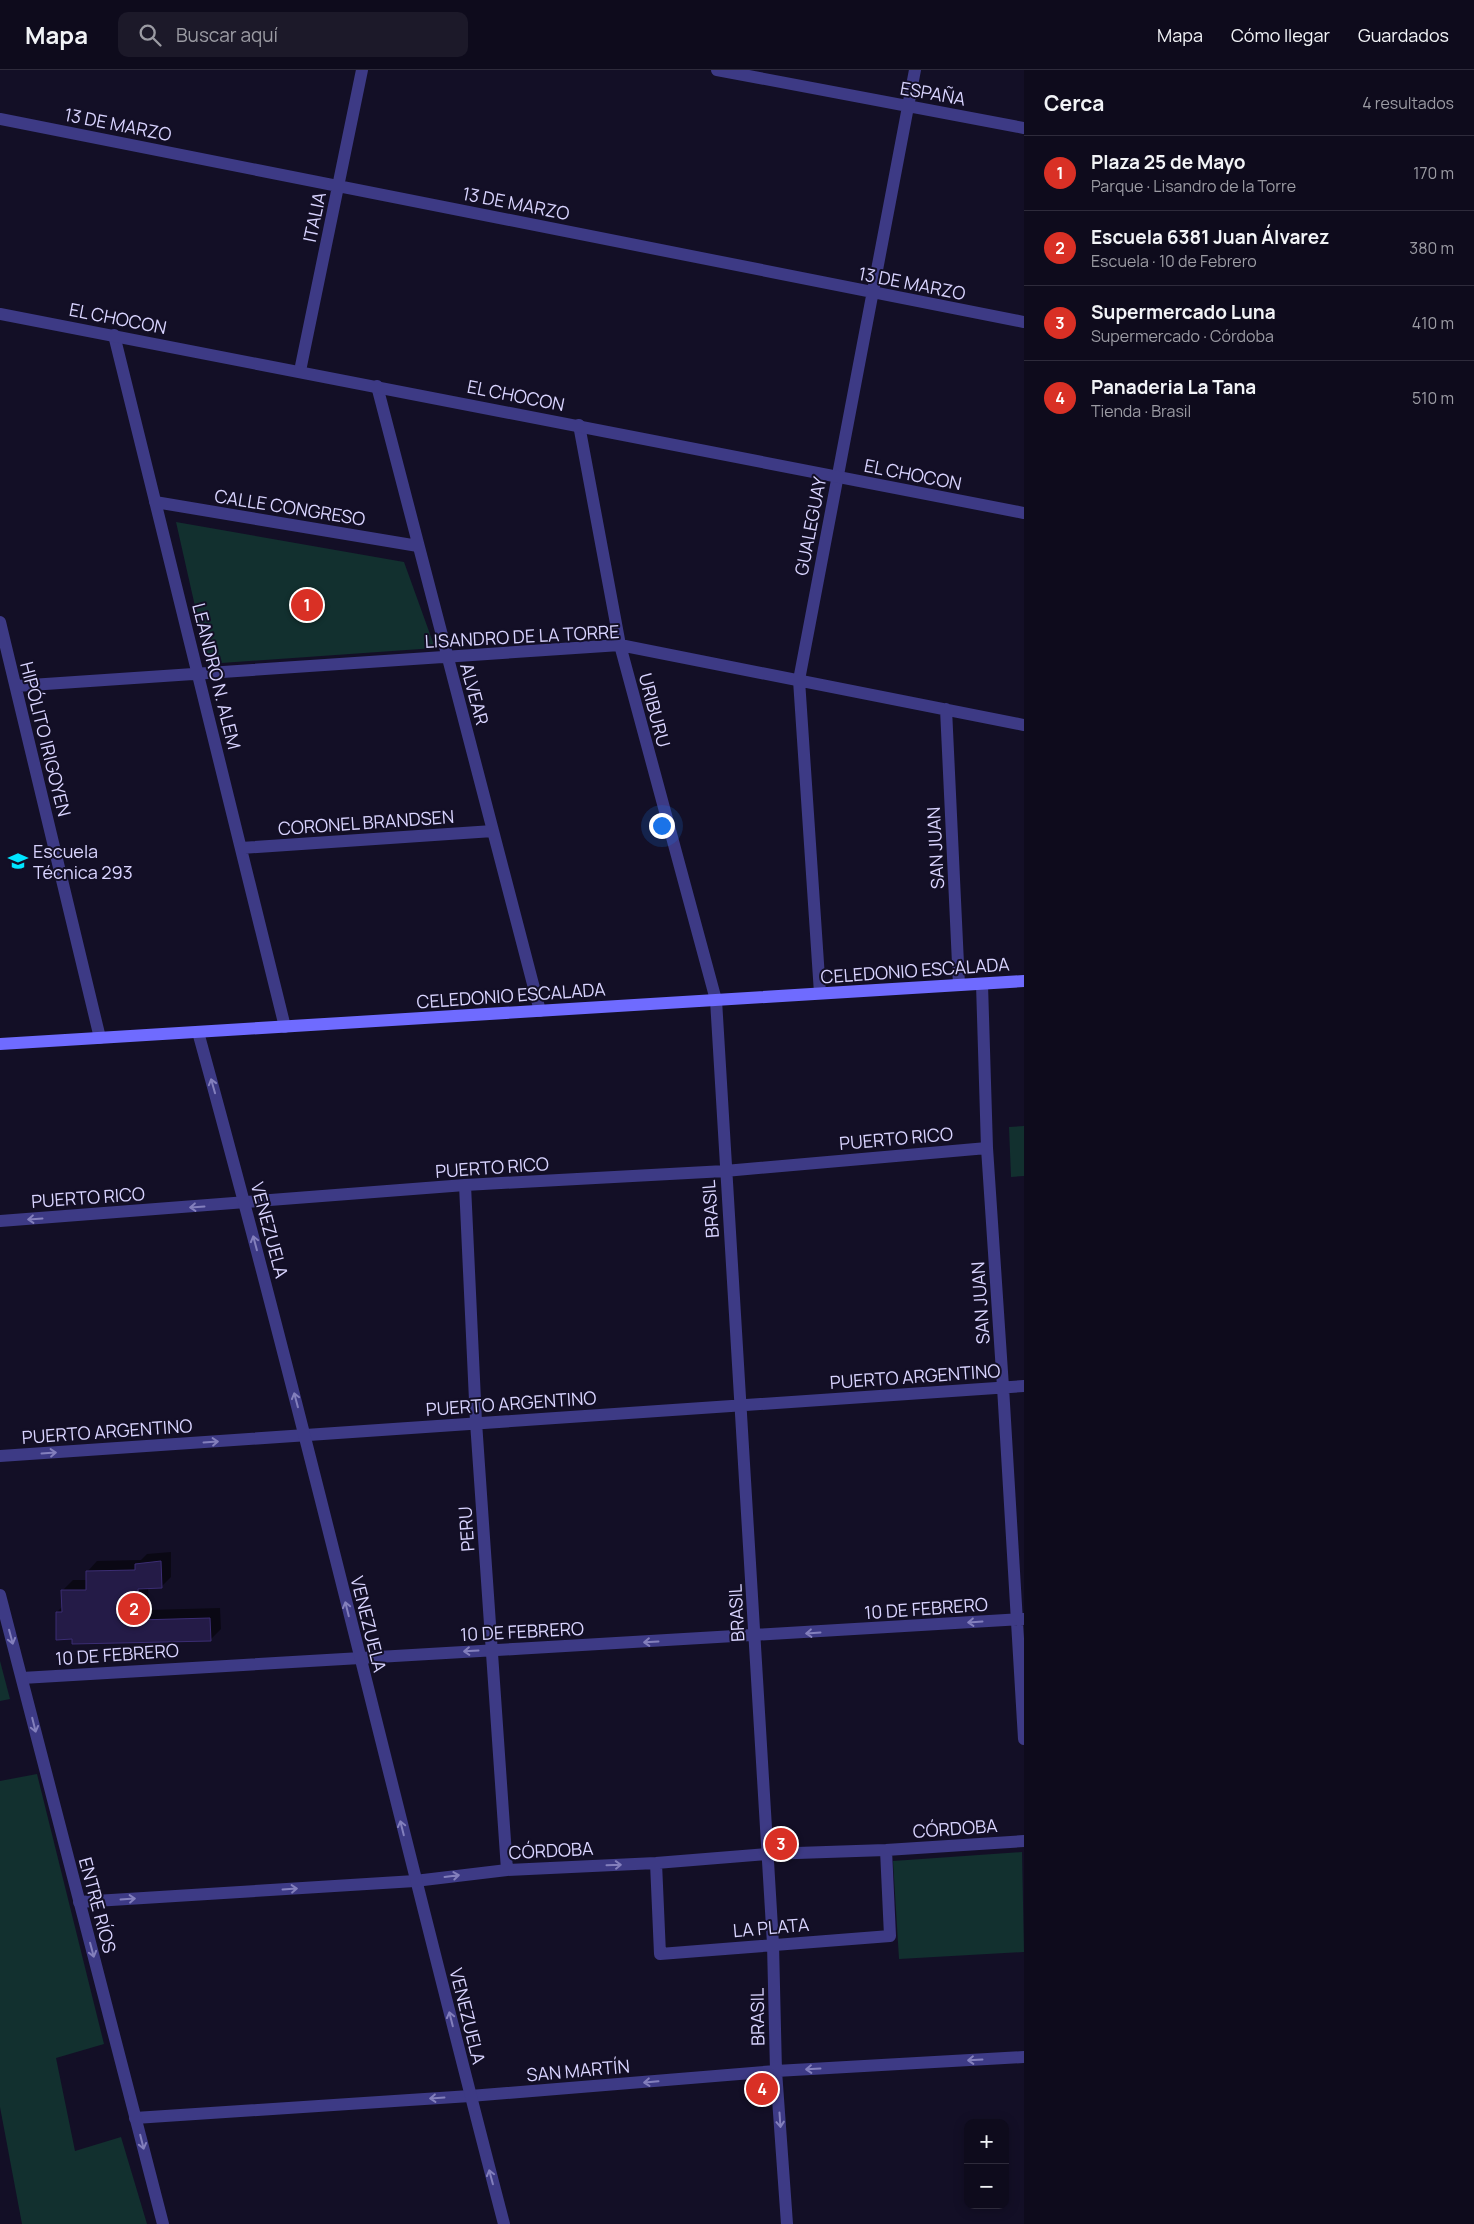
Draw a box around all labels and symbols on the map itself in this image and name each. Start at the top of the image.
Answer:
street label: ESPAÑA [898,75,968,111]
street label: 13 DE MARZO [62,102,174,146]
street label: 13 DE MARZO [460,181,572,225]
street label: ITALIA [297,189,331,244]
street label: 13 DE MARZO [856,261,968,305]
street label: EL CHOCON [67,297,169,339]
street label: EL CHOCON [465,374,567,416]
street label: EL CHOCON [862,453,964,495]
street label: GUALEGUAY [789,474,832,577]
street label: CALLE CONGRESO [213,483,367,531]
pin: 1 [291,586,323,624]
street label: LEANDRO N. ALEM [187,600,247,752]
street label: LISANDRO DE LA TORRE [424,619,620,653]
street label: HIPÓLITO IRIGOYEN [15,659,77,819]
street label: ALVEAR [455,660,495,728]
street label: URIBURU [634,670,676,750]
street label: CORONEL BRANDSEN [277,804,455,840]
street label: SAN JUAN [921,806,949,890]
your location [649,813,675,839]
place label: Escuela Técnica 293 [33,839,133,884]
school or university icon: Escuela Técnica 293 [7,850,29,872]
street label: CELEDONIO ESCALADA [820,951,1011,989]
street label: CELEDONIO ESCALADA [416,976,607,1014]
one-way arrow [207,1079,217,1095]
street label: PUERTO RICO [838,1121,954,1155]
street label: PUERTO RICO [434,1151,550,1183]
street label: VENEZUELA [246,1179,294,1281]
street label: BRASIL [696,1179,724,1239]
street label: PUERTO RICO [30,1181,146,1213]
one-way arrow [189,1202,205,1211]
one-way arrow [27,1214,43,1224]
one-way arrow [250,1235,260,1251]
street label: SAN JUAN [965,1261,995,1345]
street label: PUERTO ARGENTINO [829,1358,1001,1394]
street label: PUERTO ARGENTINO [425,1385,597,1421]
one-way arrow [291,1393,300,1409]
street label: PUERTO ARGENTINO [21,1413,193,1449]
one-way arrow [203,1437,219,1446]
one-way arrow [40,1448,56,1457]
street label: PERU [452,1506,480,1552]
street label: VENEZUELA [345,1573,393,1675]
street label: BRASIL [723,1583,749,1643]
pin: 2 [118,1590,150,1628]
street label: 10 DE FEBRERO [863,1592,989,1624]
one-way arrow [342,1601,351,1617]
street label: 10 DE FEBRERO [460,1616,584,1646]
one-way arrow [968,1617,984,1627]
one-way arrow [7,1628,16,1644]
one-way arrow [805,1628,821,1637]
one-way arrow [643,1637,659,1646]
street label: 10 DE FEBRERO [54,1638,180,1670]
one-way arrow [463,1646,479,1655]
one-way arrow [30,1717,39,1733]
street label: CÓRDOBA [912,1813,999,1843]
one-way arrow [397,1821,406,1837]
pin: 3 [765,1825,797,1863]
street label: CÓRDOBA [508,1836,595,1864]
street label: ENTRE RÍOS [74,1854,122,1956]
one-way arrow [606,1860,622,1870]
one-way arrow [444,1871,460,1881]
one-way arrow [282,1884,298,1893]
one-way arrow [120,1894,136,1904]
street label: LA PLATA [732,1912,811,1942]
one-way arrow [88,1942,97,1958]
street label: VENEZUELA [444,1965,492,2067]
street label: BRASIL [744,1988,770,2046]
one-way arrow [446,2012,455,2028]
street label: SAN MARTÍN [525,2054,631,2086]
one-way arrow [968,2056,984,2065]
one-way arrow [805,2065,821,2074]
pin: 4 [746,2070,778,2108]
one-way arrow [643,2077,659,2086]
one-way arrow [429,2094,445,2103]
one-way arrow [775,2112,784,2128]
one-way arrow [137,2133,147,2149]
one-way arrow [486,2169,496,2185]

